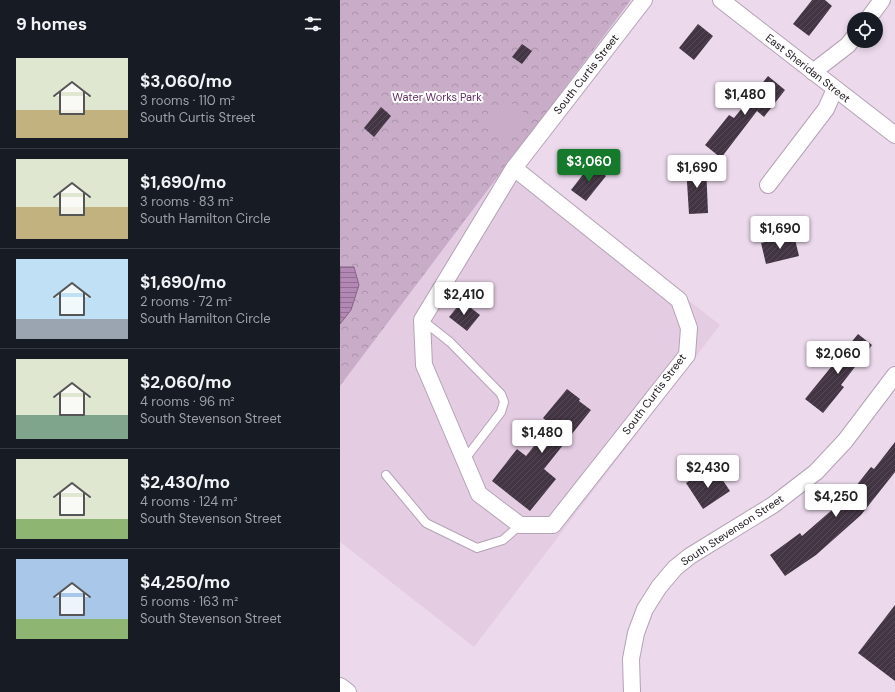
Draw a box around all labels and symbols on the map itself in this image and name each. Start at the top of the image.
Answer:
street label: South Curtis Street [550,31,622,117]
street label: East Sheridan Street [763,31,853,105]
pin: $1,480 [712,82,778,116]
park label: Water Works Park [392,90,482,104]
pin: $3,060 [556,149,622,183]
pin: $1,690 [664,155,730,189]
pin: $1,690 [747,216,813,250]
pin: $2,410 [431,282,497,316]
pin: $2,060 [805,341,871,375]
street label: South Curtis Street [619,351,689,437]
pin: $1,480 [509,420,575,454]
pin: $2,430 [675,455,741,489]
pin: $4,250 [803,484,869,518]
street label: South Stevenson Street [678,491,786,569]

